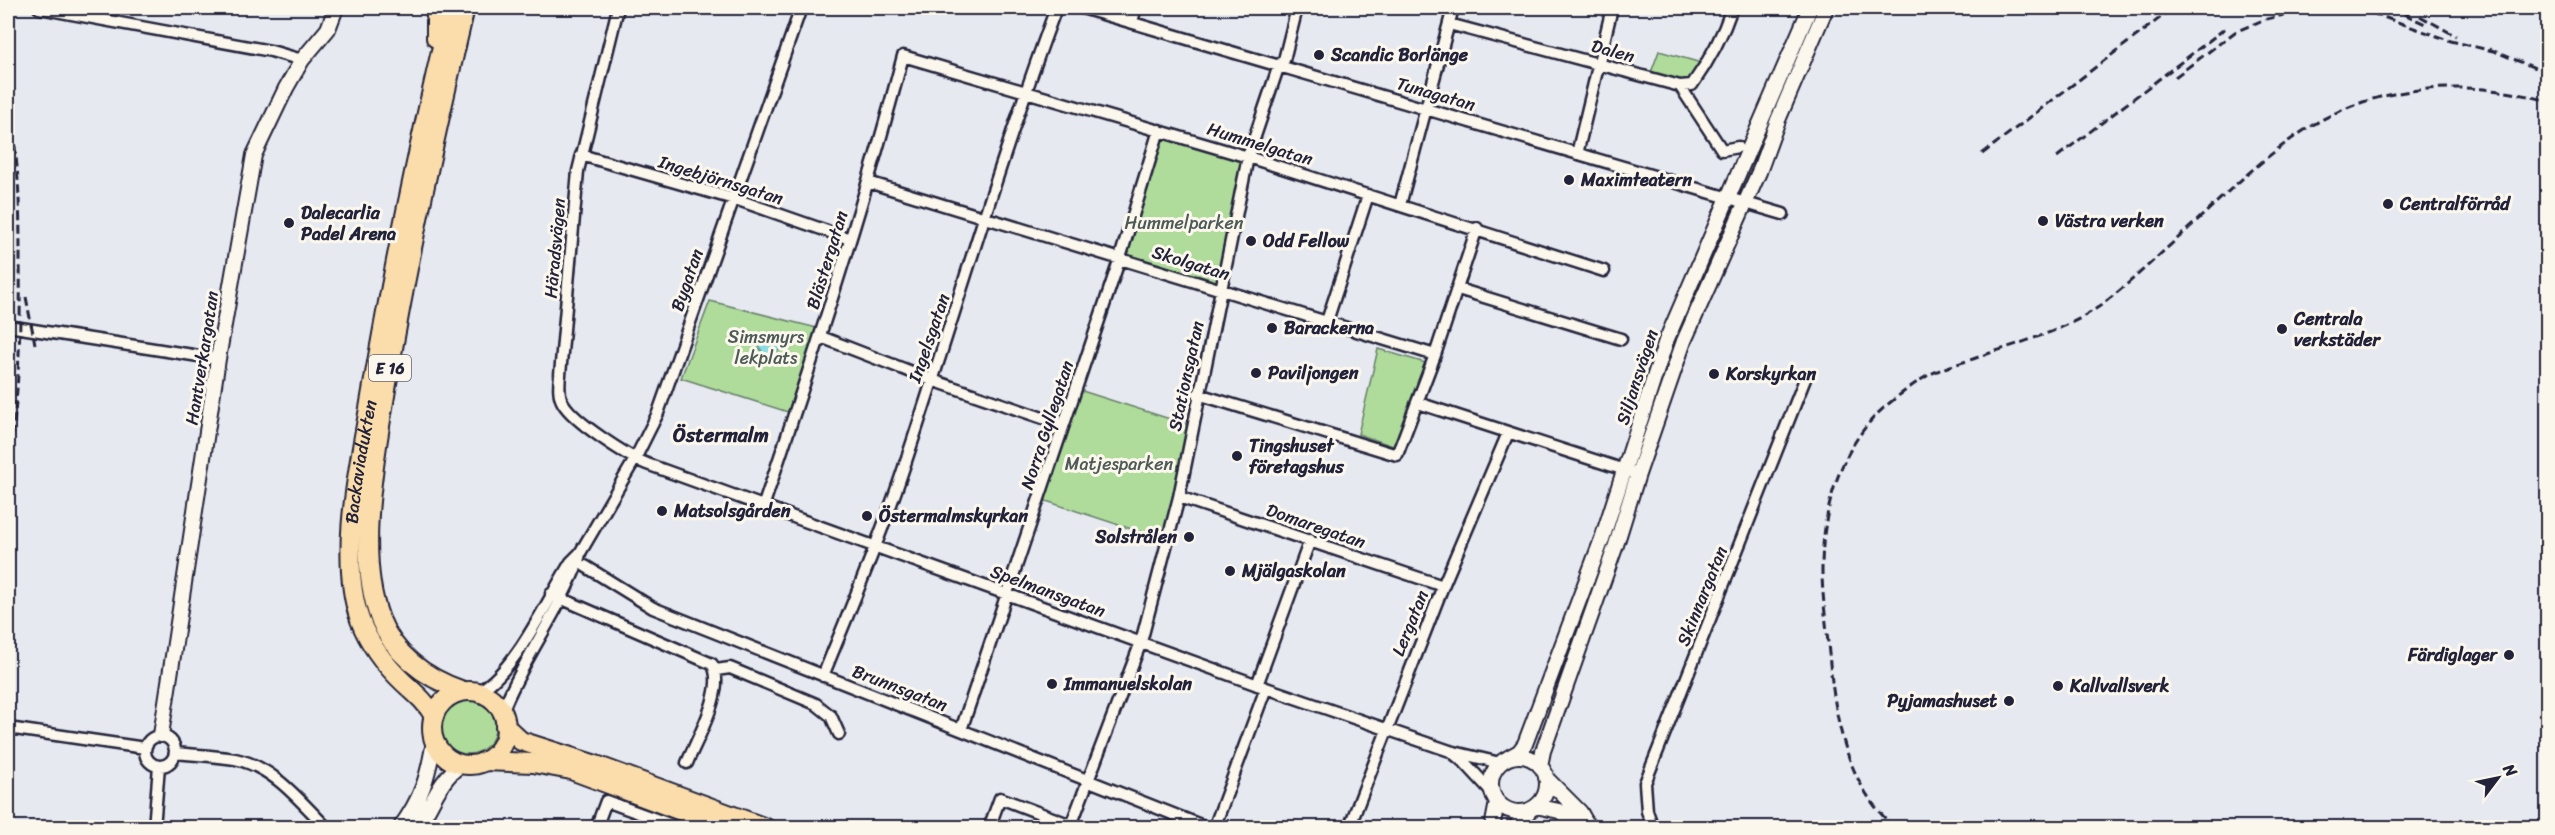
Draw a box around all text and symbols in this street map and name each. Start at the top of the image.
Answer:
street label: Dalen [1588,30,1639,72]
place label: Scandic Borlänge [1330,39,1469,71]
marker: Scandic Borlänge [1312,48,1326,62]
street label: Tunagatan [1393,67,1480,121]
street label: Hummelgatan [1203,113,1317,175]
street label: Ingebjörnsgatan [654,145,788,214]
place label: Maximteatern [1580,164,1692,196]
marker: Maximteatern [1562,173,1576,187]
place label: Centralförråd [2399,188,2511,220]
street label: Häradsvägen [535,196,575,299]
place label: Dalecarlia Padel Arena [301,197,396,250]
marker: Centralförråd [2381,197,2395,211]
place label: Västra verken [2055,205,2164,237]
street label: Blästergatan [797,206,857,313]
park label: Hummelparken [1125,207,1244,239]
marker: Västra verken [2036,214,2050,228]
marker: Dalecarlia Padel Arena [282,216,296,230]
place label: Odd Fellow [1263,225,1350,257]
marker: Odd Fellow [1244,234,1258,248]
street label: Skolgatan [1148,236,1234,290]
street label: Bygatan [661,244,713,316]
street label: Hantverkargatan [176,289,228,427]
street label: Ingelsgatan [898,289,959,388]
place label: Centrala verkstäder [2293,303,2381,356]
place label: Barackerna [1284,312,1374,344]
street label: Stationsgatan [1159,318,1213,434]
park label: Simsmyrs lekplats [728,321,805,374]
marker: Barackerna [1265,321,1279,335]
marker: Centrala verkstäder [2275,322,2289,336]
street label: Siljansvägen [1606,325,1668,429]
road number: E 16 [369,355,411,381]
street label: Norra Gyllegatan [1011,356,1083,494]
place label: Paviljongen [1268,357,1359,389]
place label: Korskyrkan [1725,358,1817,390]
marker: Paviljongen [1249,366,1263,380]
marker: Korskyrkan [1707,367,1721,381]
street label: Backaviadukten [336,397,386,525]
district label: Östermalm [673,418,769,453]
place label: Tingshuset företagshus [1249,430,1344,483]
park label: Matjesparken [1065,448,1174,480]
marker: Tingshuset företagshus [1230,449,1244,463]
street label: Domaregatan [1262,494,1370,558]
place label: Matsolsgården [673,495,791,527]
place label: Östermalmskyrkan [879,500,1028,532]
marker: Matsolsgården [655,504,669,518]
marker: Östermalmskyrkan [860,509,874,523]
place label: Solstrålen [1094,521,1177,553]
marker: Solstrålen [1182,530,1196,544]
street label: Skinnargatan [1667,541,1737,651]
street label: Spelmansgatan [986,555,1110,627]
place label: Mjälgaskolan [1241,555,1346,587]
marker: Mjälgaskolan [1223,564,1237,578]
street label: Lergatan [1382,585,1438,661]
place label: Färdiglager [2407,639,2499,671]
marker: Färdiglager [2502,648,2516,662]
street label: Brunnsgatan [847,655,953,721]
place label: Immanuelskolan [1063,668,1192,700]
place label: Kallvallsverk [2069,670,2170,702]
marker: Immanuelskolan [1045,677,1059,691]
marker: Kallvallsverk [2051,679,2065,693]
place label: Pyjamashuset [1887,685,1997,717]
marker: Pyjamashuset [2002,694,2016,708]
north arrow [2468,748,2528,808]
text: N [2495,757,2526,783]

